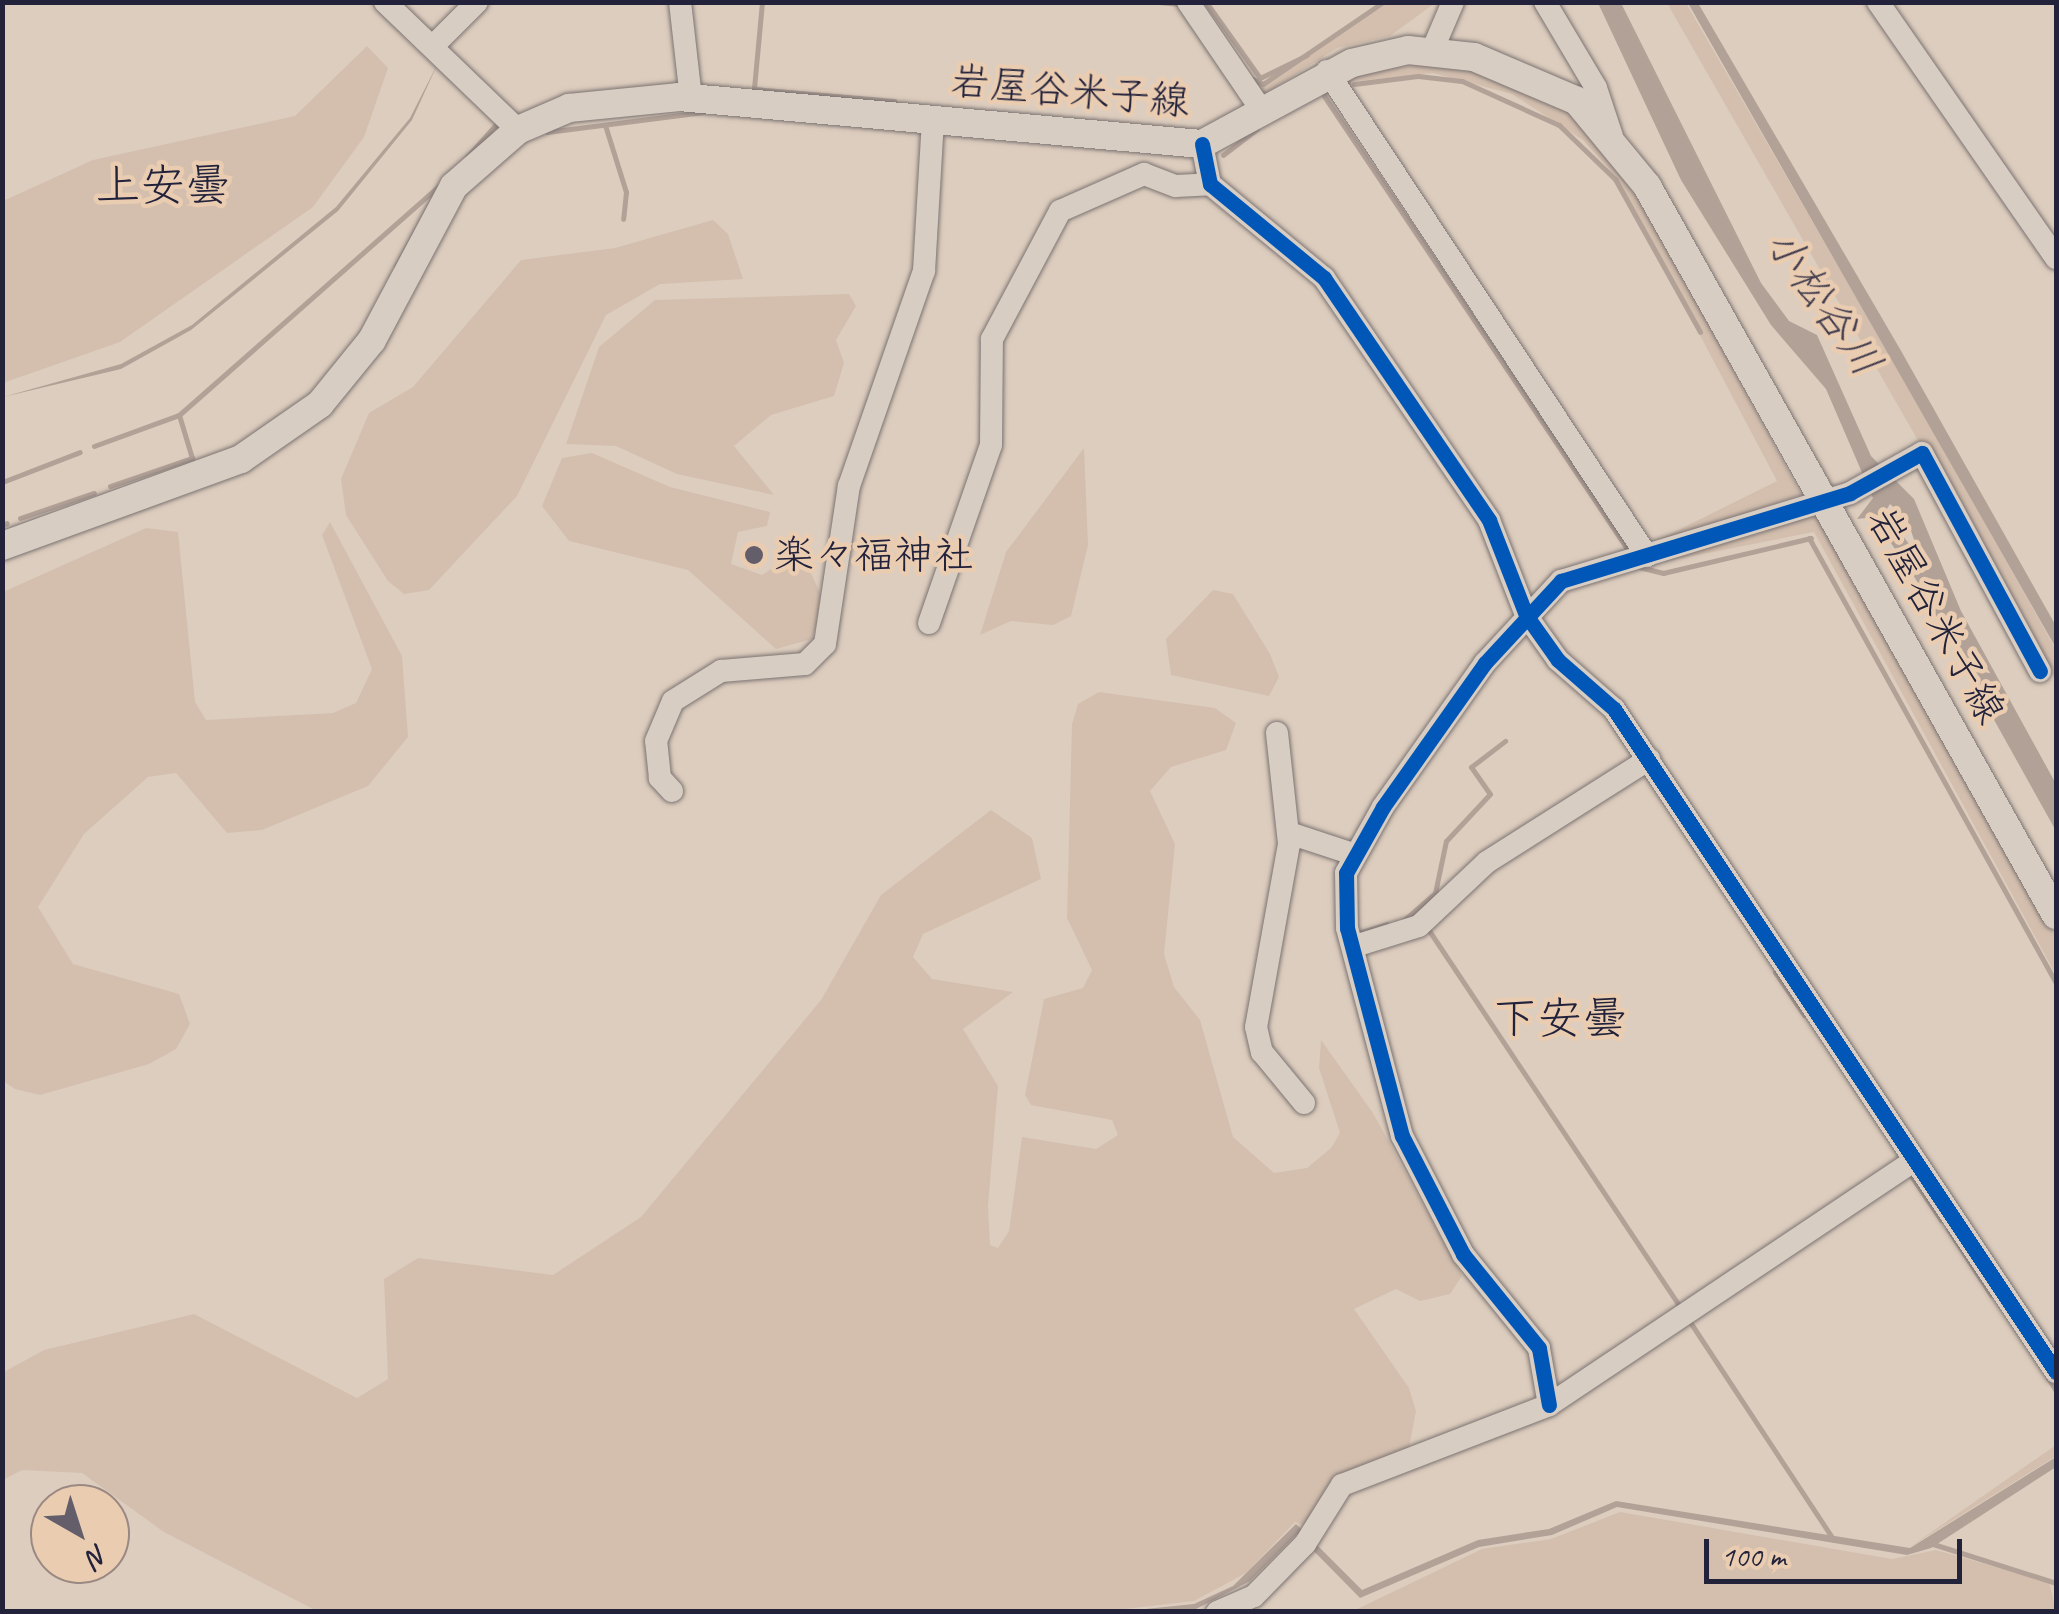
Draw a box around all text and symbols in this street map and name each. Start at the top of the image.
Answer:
street label: 岩屋谷米子線 [948,57,1192,125]
district label: 上安曇 [96,159,230,213]
water label: 小松谷川 [1754,220,1892,386]
street label: 岩屋谷米子線 [1857,498,2015,732]
place label: 楽々福神社 [774,531,974,579]
marker: 楽々福神社 [743,544,765,566]
district label: 下安曇 [1493,992,1627,1046]
north arrow [30,1484,130,1584]
scale bar [1709,1519,1966,1581]
text: N [80,1537,116,1575]
text: 100 m [1721,1537,1786,1575]

